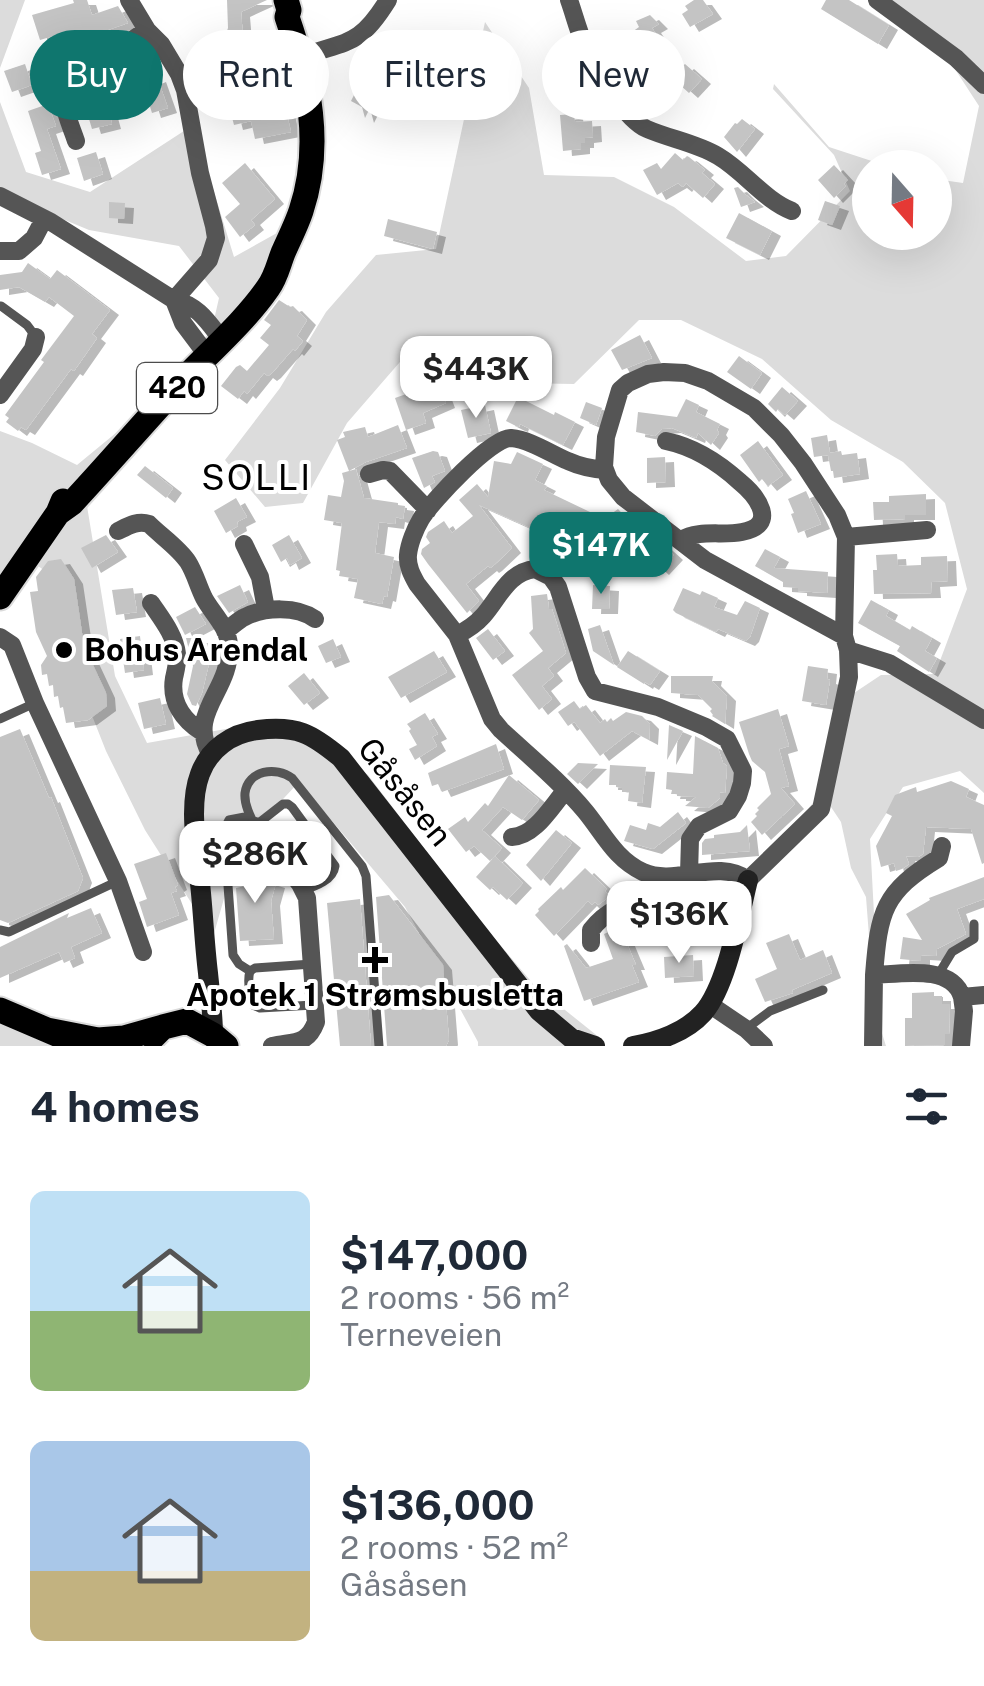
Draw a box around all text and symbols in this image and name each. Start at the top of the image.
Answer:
chip: Buy [30,30,163,120]
chip: Rent [183,30,329,120]
chip: Filters [349,30,522,120]
chip: New [542,30,685,120]
north arrow [852,150,952,250]
map controls [852,150,952,250]
pin: $443K [406,336,546,421]
text: $443K [422,350,530,387]
road number: 420 [137,363,217,413]
district label: SOLLI [201,457,313,498]
pin: $147K [531,512,671,597]
text: $147K [551,526,651,563]
place label: Bohus Arendal [84,631,308,668]
marker: Bohus Arendal [53,639,75,661]
street label: Gåsåsen [351,730,460,853]
pin: $286K [185,821,325,906]
text: $286K [201,835,309,872]
pin: $136K [609,881,749,966]
text: $136K [629,895,729,932]
marker: Apotek 1 Strømsbusletta [364,949,386,971]
place label: Apotek 1 Strømsbusletta [186,976,564,1013]
icon: filters [899,1079,954,1134]
text: 4 homes [30,1082,200,1131]
text: $147,000 [340,1230,528,1279]
icon: home [110,1231,230,1351]
text: 2 rooms · 56 m² [340,1279,569,1316]
text: Terneveien [340,1316,502,1353]
text: $136,000 [340,1480,535,1529]
icon: home [110,1481,230,1601]
text: 2 rooms · 52 m² [340,1529,568,1566]
text: Gåsåsen [340,1566,468,1603]

